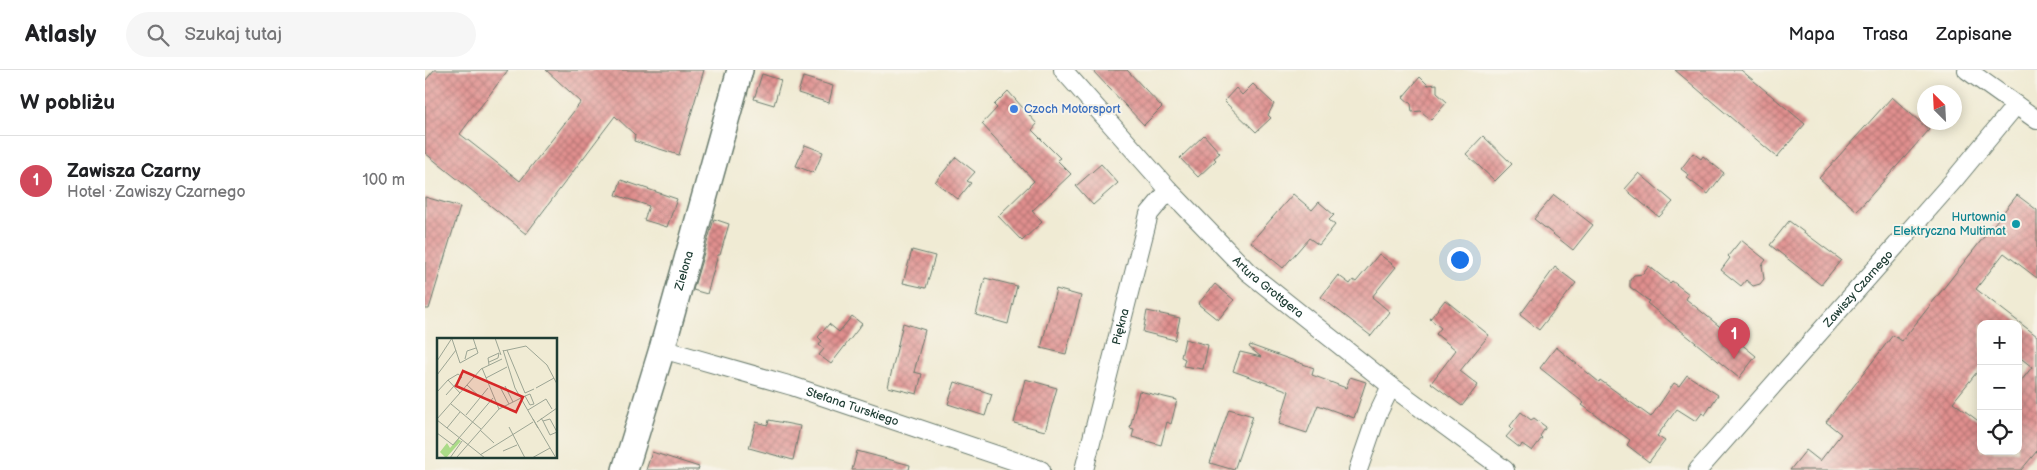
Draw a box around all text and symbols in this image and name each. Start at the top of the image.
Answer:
search box [126,12,476,57]
text: Atlasly [25,20,96,49]
icon: search [144,21,172,49]
text: Szukaj tutaj [184,23,282,46]
text: Mapa [1788,24,1835,45]
text: Trasa [1863,24,1908,45]
text: Zapisane [1936,24,2012,45]
north arrow [1917,85,1962,130]
text: W pobliżu [20,90,115,115]
place label: Czoch Motorsport [1024,102,1121,117]
marker: Czoch Motorsport [1008,103,1020,115]
text: Zawisza Czarny [67,160,201,183]
text: 1 [33,171,39,190]
text: 100 m [362,171,405,190]
text: Hotel · Zawiszy Czarnego [67,183,245,202]
place label: Hurtownia Elektryczna Multimat [1893,210,2006,239]
marker: Hurtownia Elektryczna Multimat [2010,218,2022,230]
your location [1447,247,1473,273]
street label: Zawiszy Czarnego [1820,247,1896,331]
street label: Zielona [671,249,697,293]
street label: Artura Grottgera [1229,253,1307,321]
street label: Piękna [1109,307,1132,346]
pin: 1 [1718,318,1750,359]
map controls [1977,320,2022,455]
button: + [1977,320,2022,365]
inset map [437,338,557,458]
button: − [1977,365,2022,410]
street label: Stefana Turskiego [804,384,901,429]
button: locate [1977,410,2022,455]

